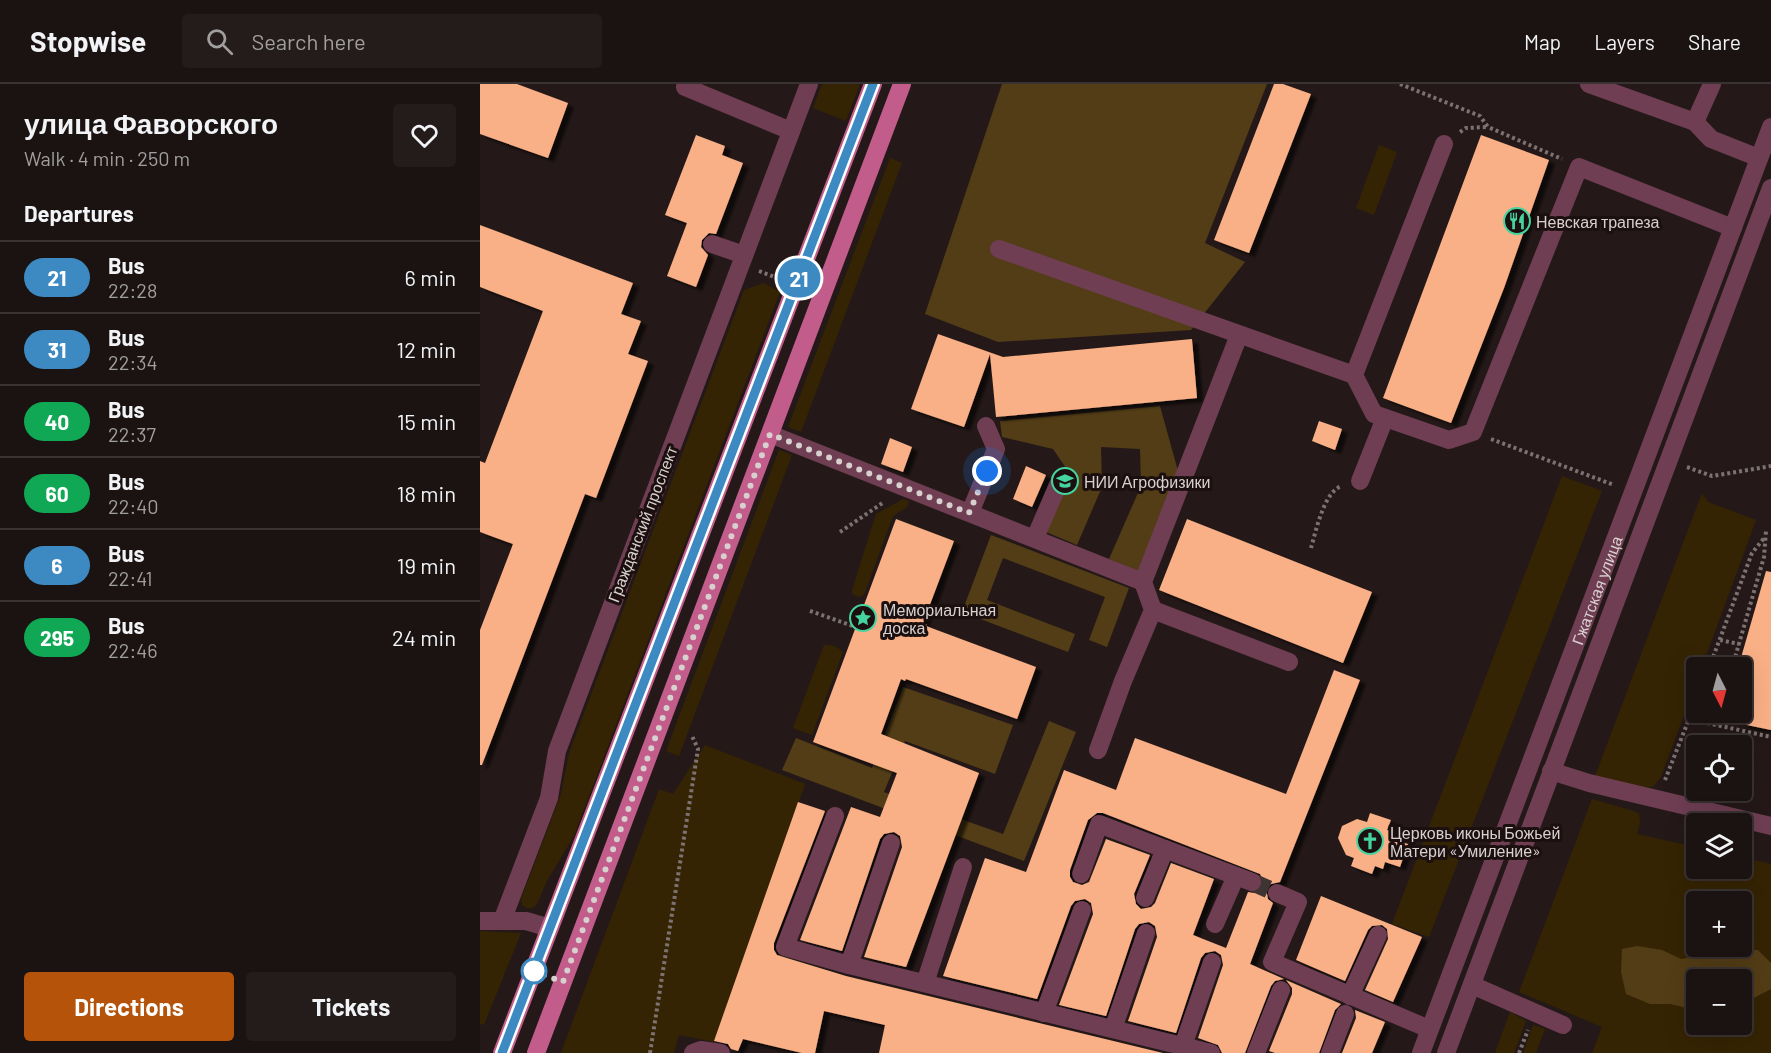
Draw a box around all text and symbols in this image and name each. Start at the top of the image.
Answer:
search box [182,14,602,68]
text: Stopwise [30,24,146,58]
icon: search [203,25,236,58]
text: Search here [251,28,366,54]
text: Map [1524,29,1561,54]
text: Layers [1594,29,1655,54]
text: Share [1688,29,1741,54]
button: heart [393,104,456,167]
text: улица Фаворского [24,106,278,140]
text: Walk · 4 min · 250 m [24,146,190,170]
text: Departures [24,200,134,226]
restaurant icon: Невская трапеза [1502,206,1532,236]
place label: Невская трапеза [1536,212,1660,231]
text: Bus [108,252,145,278]
line badge: 21 [772,258,826,298]
text: 6 min [405,264,456,290]
text: 21 [47,265,67,290]
text: 21 [789,266,809,291]
text: 22:28 [108,278,157,302]
text: Bus [108,324,145,350]
text: 12 min [396,336,456,362]
text: 31 [48,337,66,362]
text: 22:34 [108,350,158,374]
text: Bus [108,396,145,422]
text: 15 min [397,408,456,434]
text: 40 [45,409,69,434]
text: 22:37 [108,422,156,446]
street label: Гражданский проспект [603,443,681,605]
your location [972,456,1002,486]
school or university icon: НИИ Агрофизики [1050,466,1080,496]
text: Bus [108,468,145,494]
place label: НИИ Агрофизики [1084,472,1210,491]
text: 18 min [397,480,456,506]
text: 60 [45,481,69,506]
text: 22:40 [108,494,159,518]
street label: Гжатская улица [1567,533,1625,647]
text: Bus [108,540,145,566]
text: 19 min [397,552,456,578]
text: 6 [51,553,63,578]
text: 22:41 [108,566,152,590]
place label: Мемориальная доска [883,600,996,637]
place icon: Мемориальная доска [848,603,878,633]
text: Bus [108,612,145,638]
text: 24 min [392,624,456,650]
text: 295 [40,625,74,650]
text: 22:46 [108,638,158,662]
north arrow [1686,657,1752,723]
map controls [1686,657,1752,1035]
button: locate [1686,735,1752,801]
button: layers [1686,813,1752,879]
place label: Церковь иконы Божьей Матери «Умиление» [1390,823,1560,860]
church icon: Церковь иконы Божьей Матери «Умиление» [1355,826,1385,856]
button: + [1686,891,1752,957]
unlabelled marker [521,958,547,984]
button: − [1686,969,1752,1035]
button: Directions [24,972,234,1041]
button: Tickets [246,972,456,1041]

